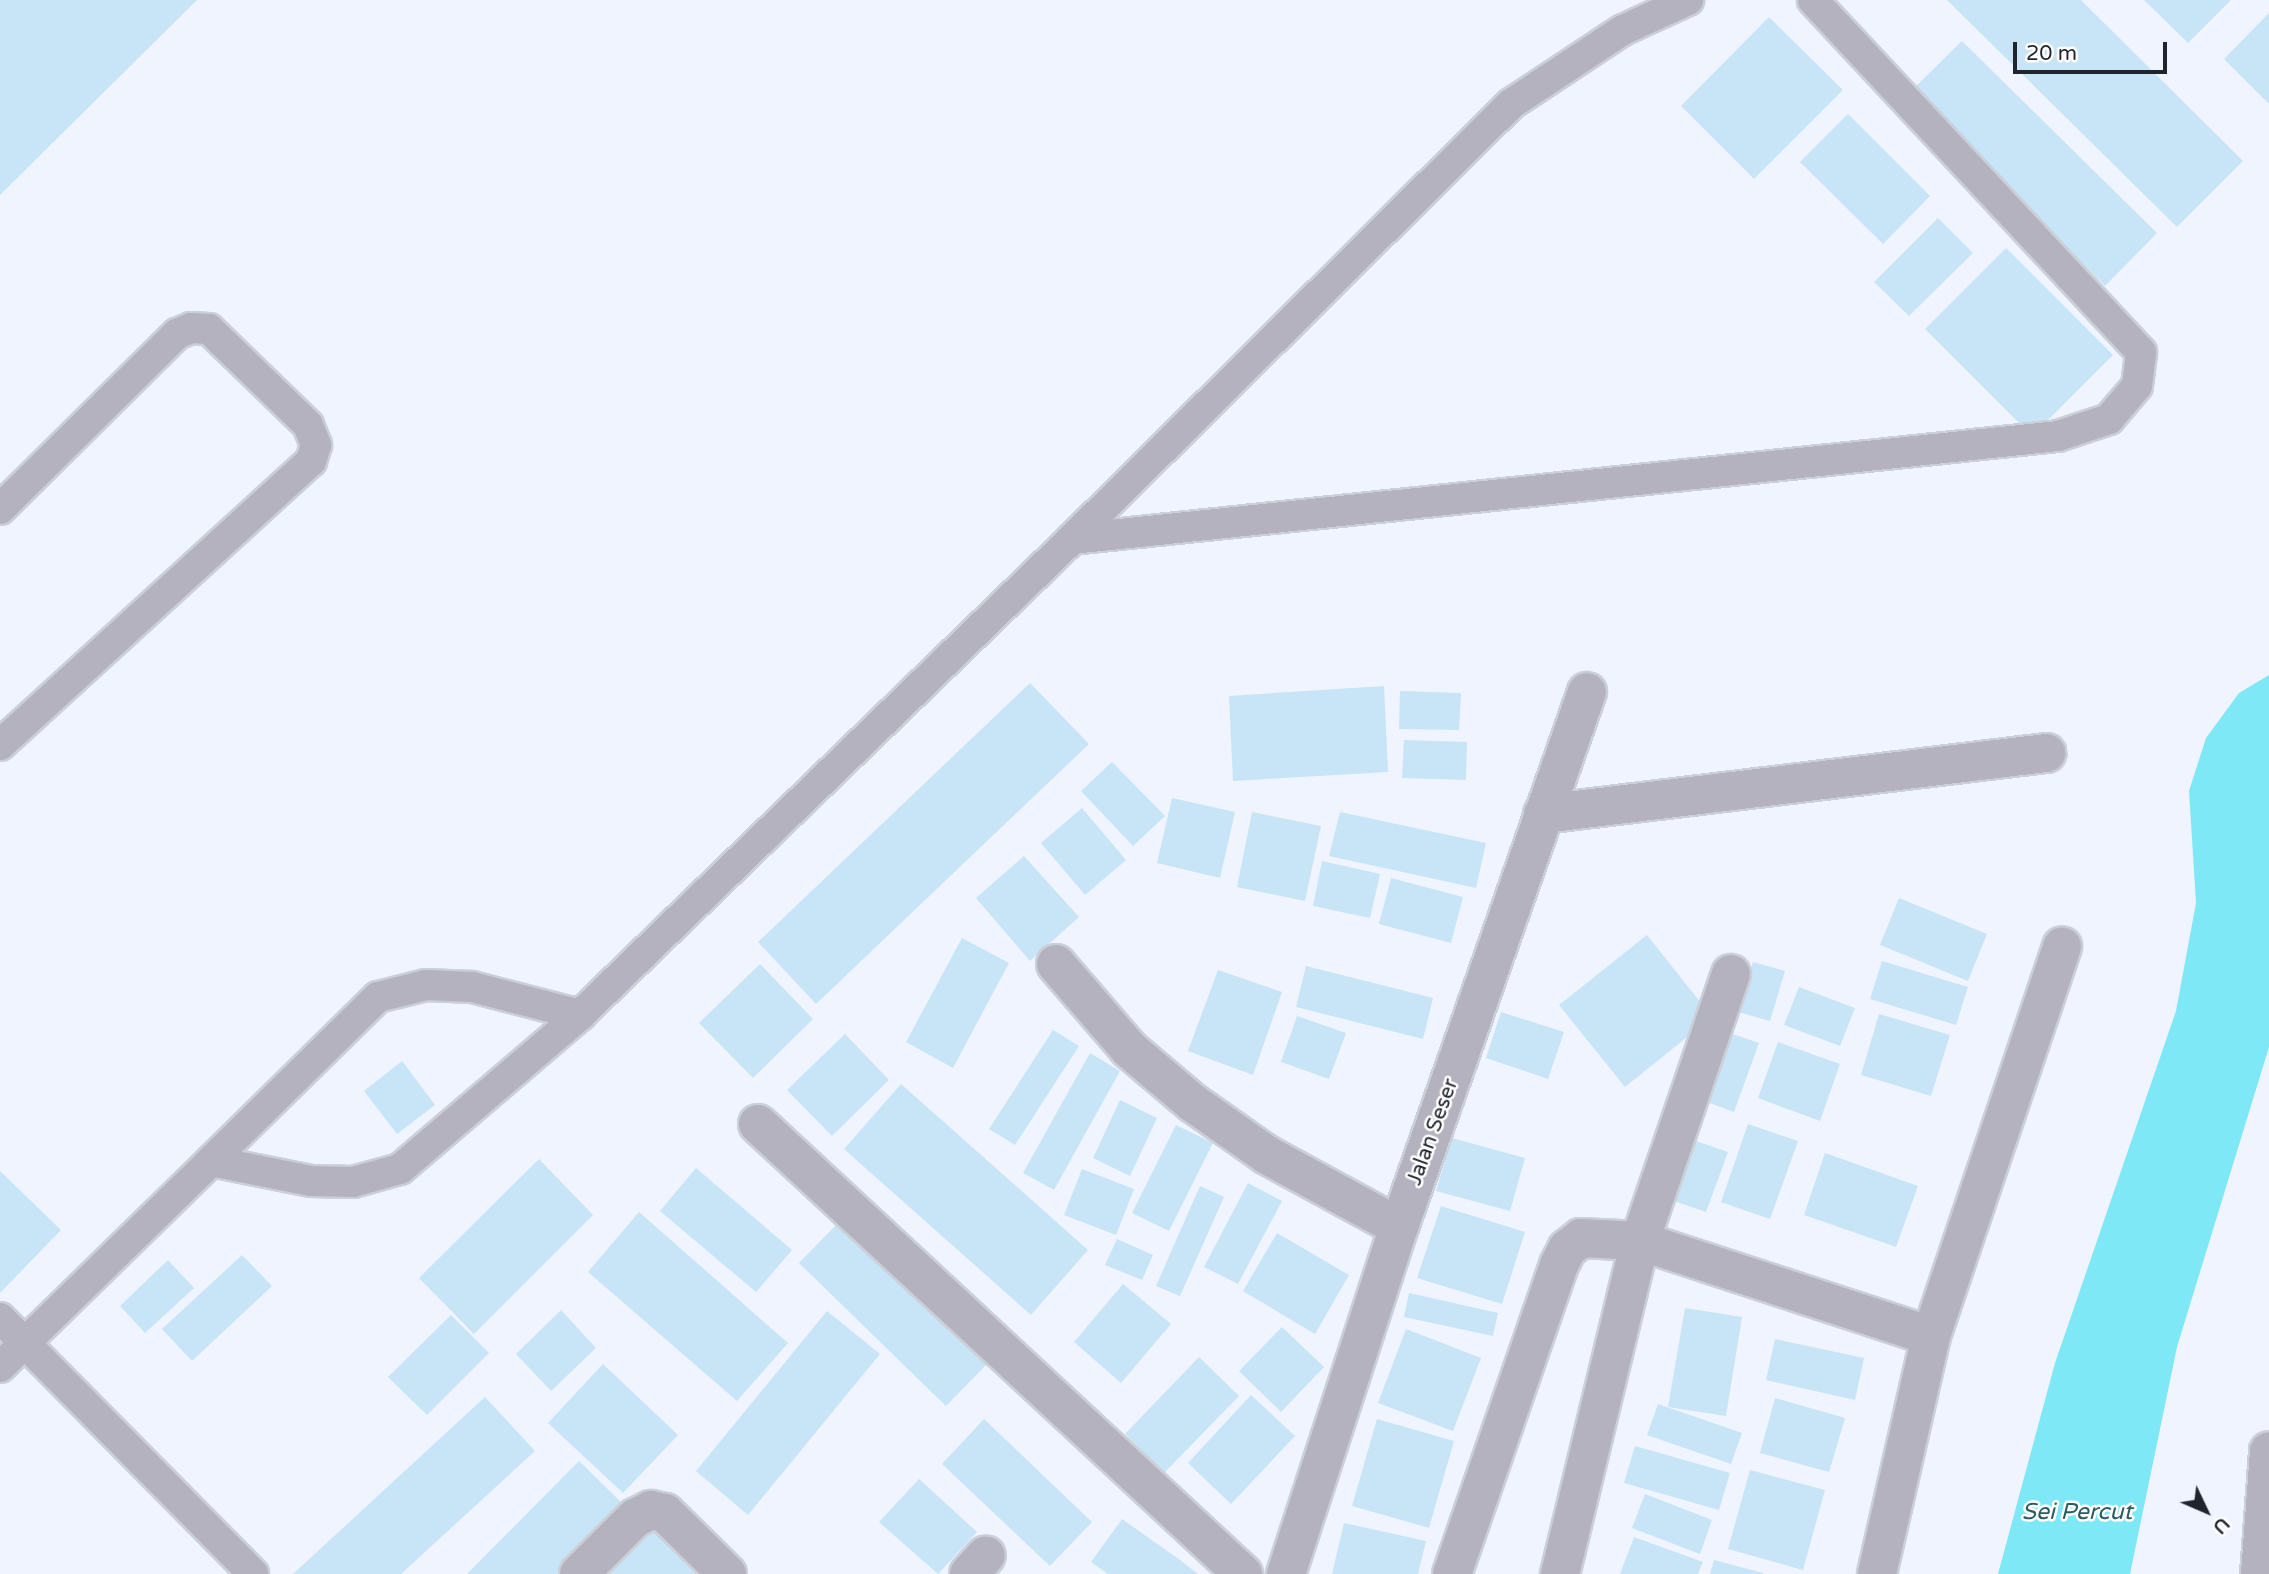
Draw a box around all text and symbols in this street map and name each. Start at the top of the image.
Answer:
scale bar [2017,28,2171,72]
text: 20 m [2026,41,2077,66]
street label: Jalan Seser [1402,1075,1464,1189]
north arrow [2171,1476,2241,1546]
water label: Sei Percut [2022,1498,2132,1526]
text: U [2208,1513,2234,1538]

